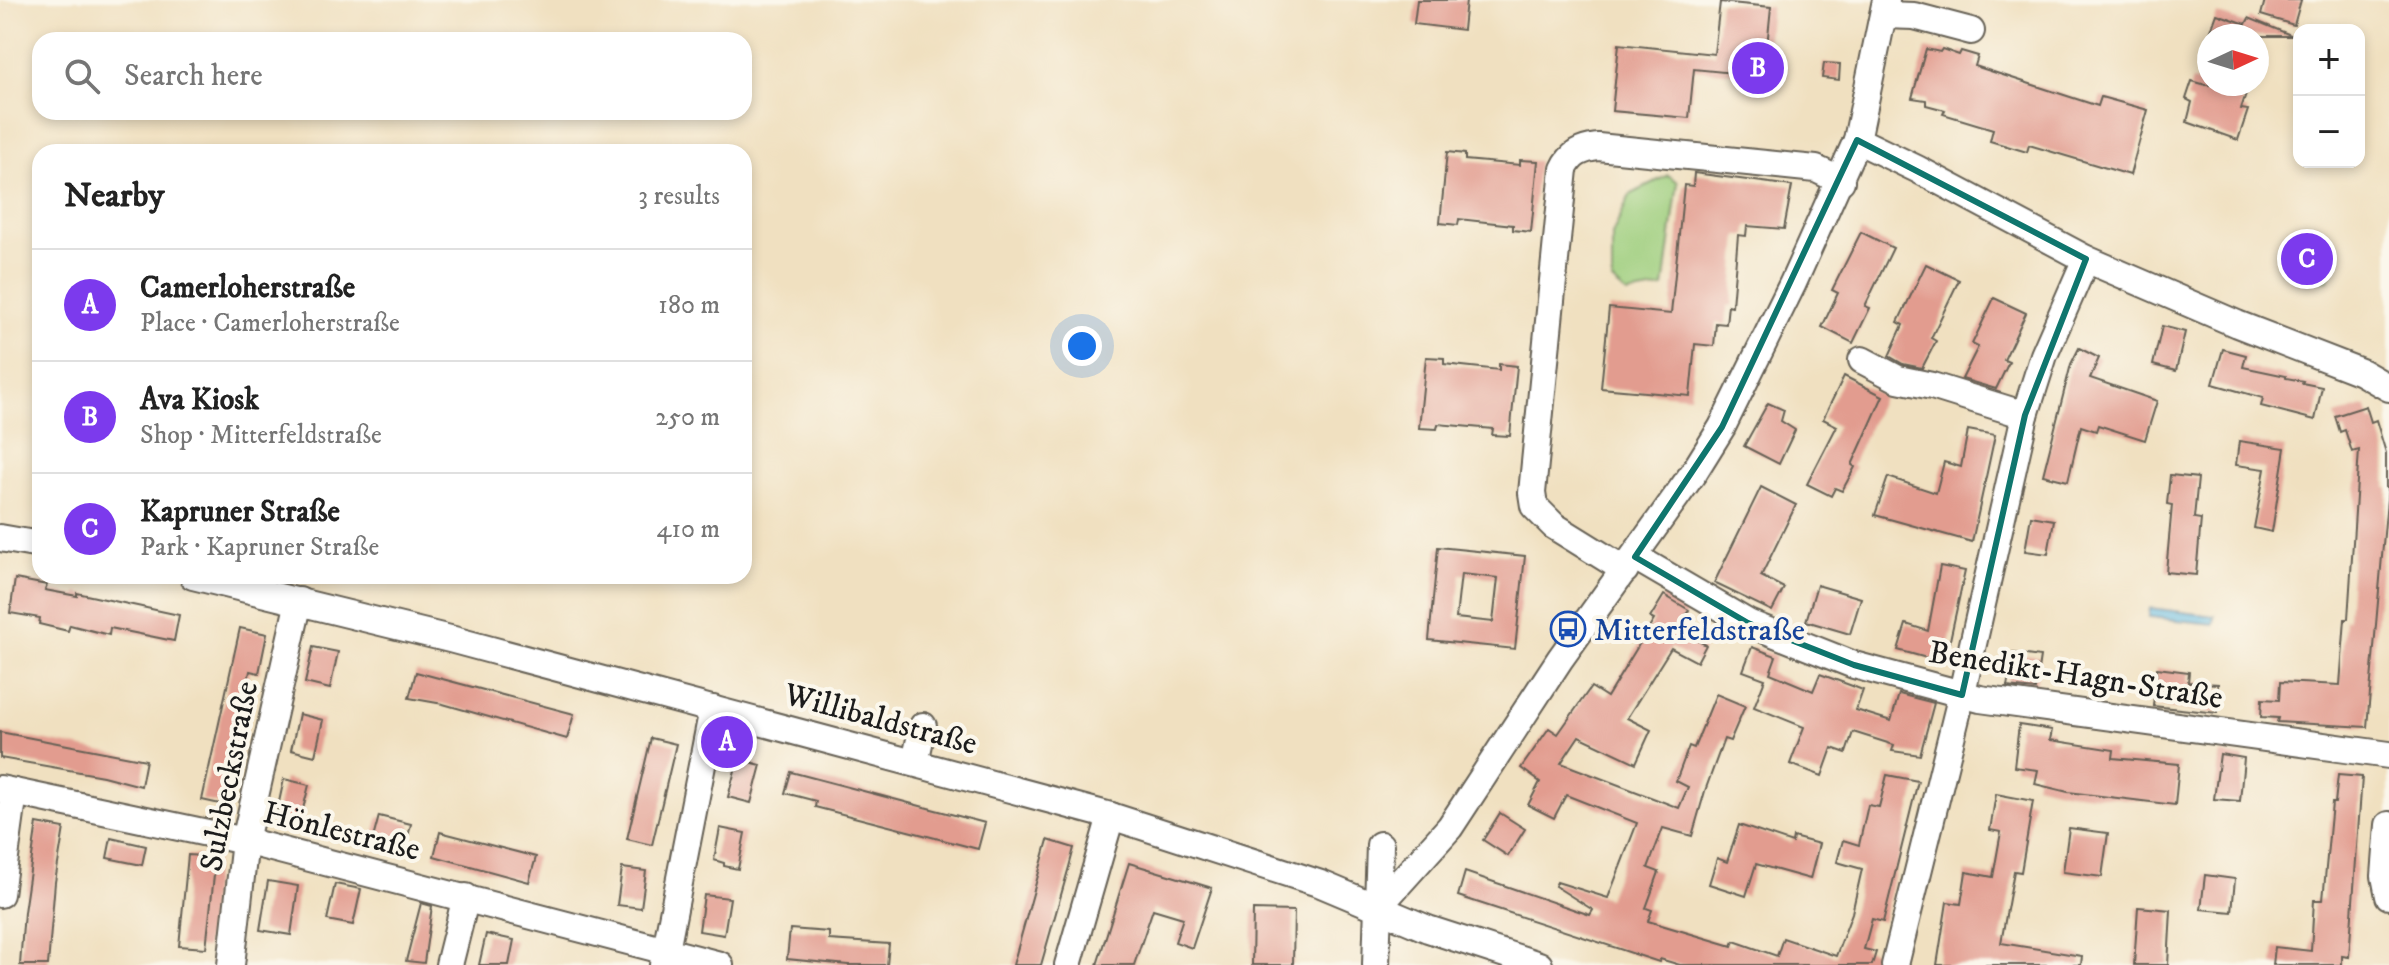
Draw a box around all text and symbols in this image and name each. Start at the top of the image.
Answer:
north arrow [2197,24,2269,96]
map controls [2293,24,2365,168]
button: + [2293,24,2365,96]
search box [32,32,752,120]
pin: B [1732,38,1784,98]
icon: search [60,54,104,98]
text: Search here [124,58,263,95]
button: − [2293,96,2365,168]
text: Nearby [64,175,165,217]
text: 3 results [638,180,720,213]
pin: C [2281,229,2333,289]
text: Camerloherstraße [140,270,355,307]
text: A [82,289,98,322]
text: 180 m [658,289,720,322]
text: Place · Camerloherstraße [140,307,400,340]
your location [1062,326,1102,366]
text: Ava Kiosk [140,382,259,419]
text: B [82,401,98,434]
text: 250 m [655,401,720,434]
text: Shop · Mitterfeldstraße [140,419,382,452]
text: Kapruner Straße [140,494,340,531]
text: C [81,513,99,546]
text: 410 m [656,513,720,546]
text: Park · Kapruner Straße [140,531,379,564]
bus stop icon: Mitterfeldstraße [1549,610,1587,648]
place label: Mitterfeldstraße [1594,611,1805,651]
street label: Benedikt-Hagn-Straße [1926,633,2226,719]
street label: Willibaldstraße [779,675,981,765]
street label: Sulzbeckstraße [192,678,268,875]
pin: A [701,712,753,772]
street label: Hönlestraße [259,793,424,871]

